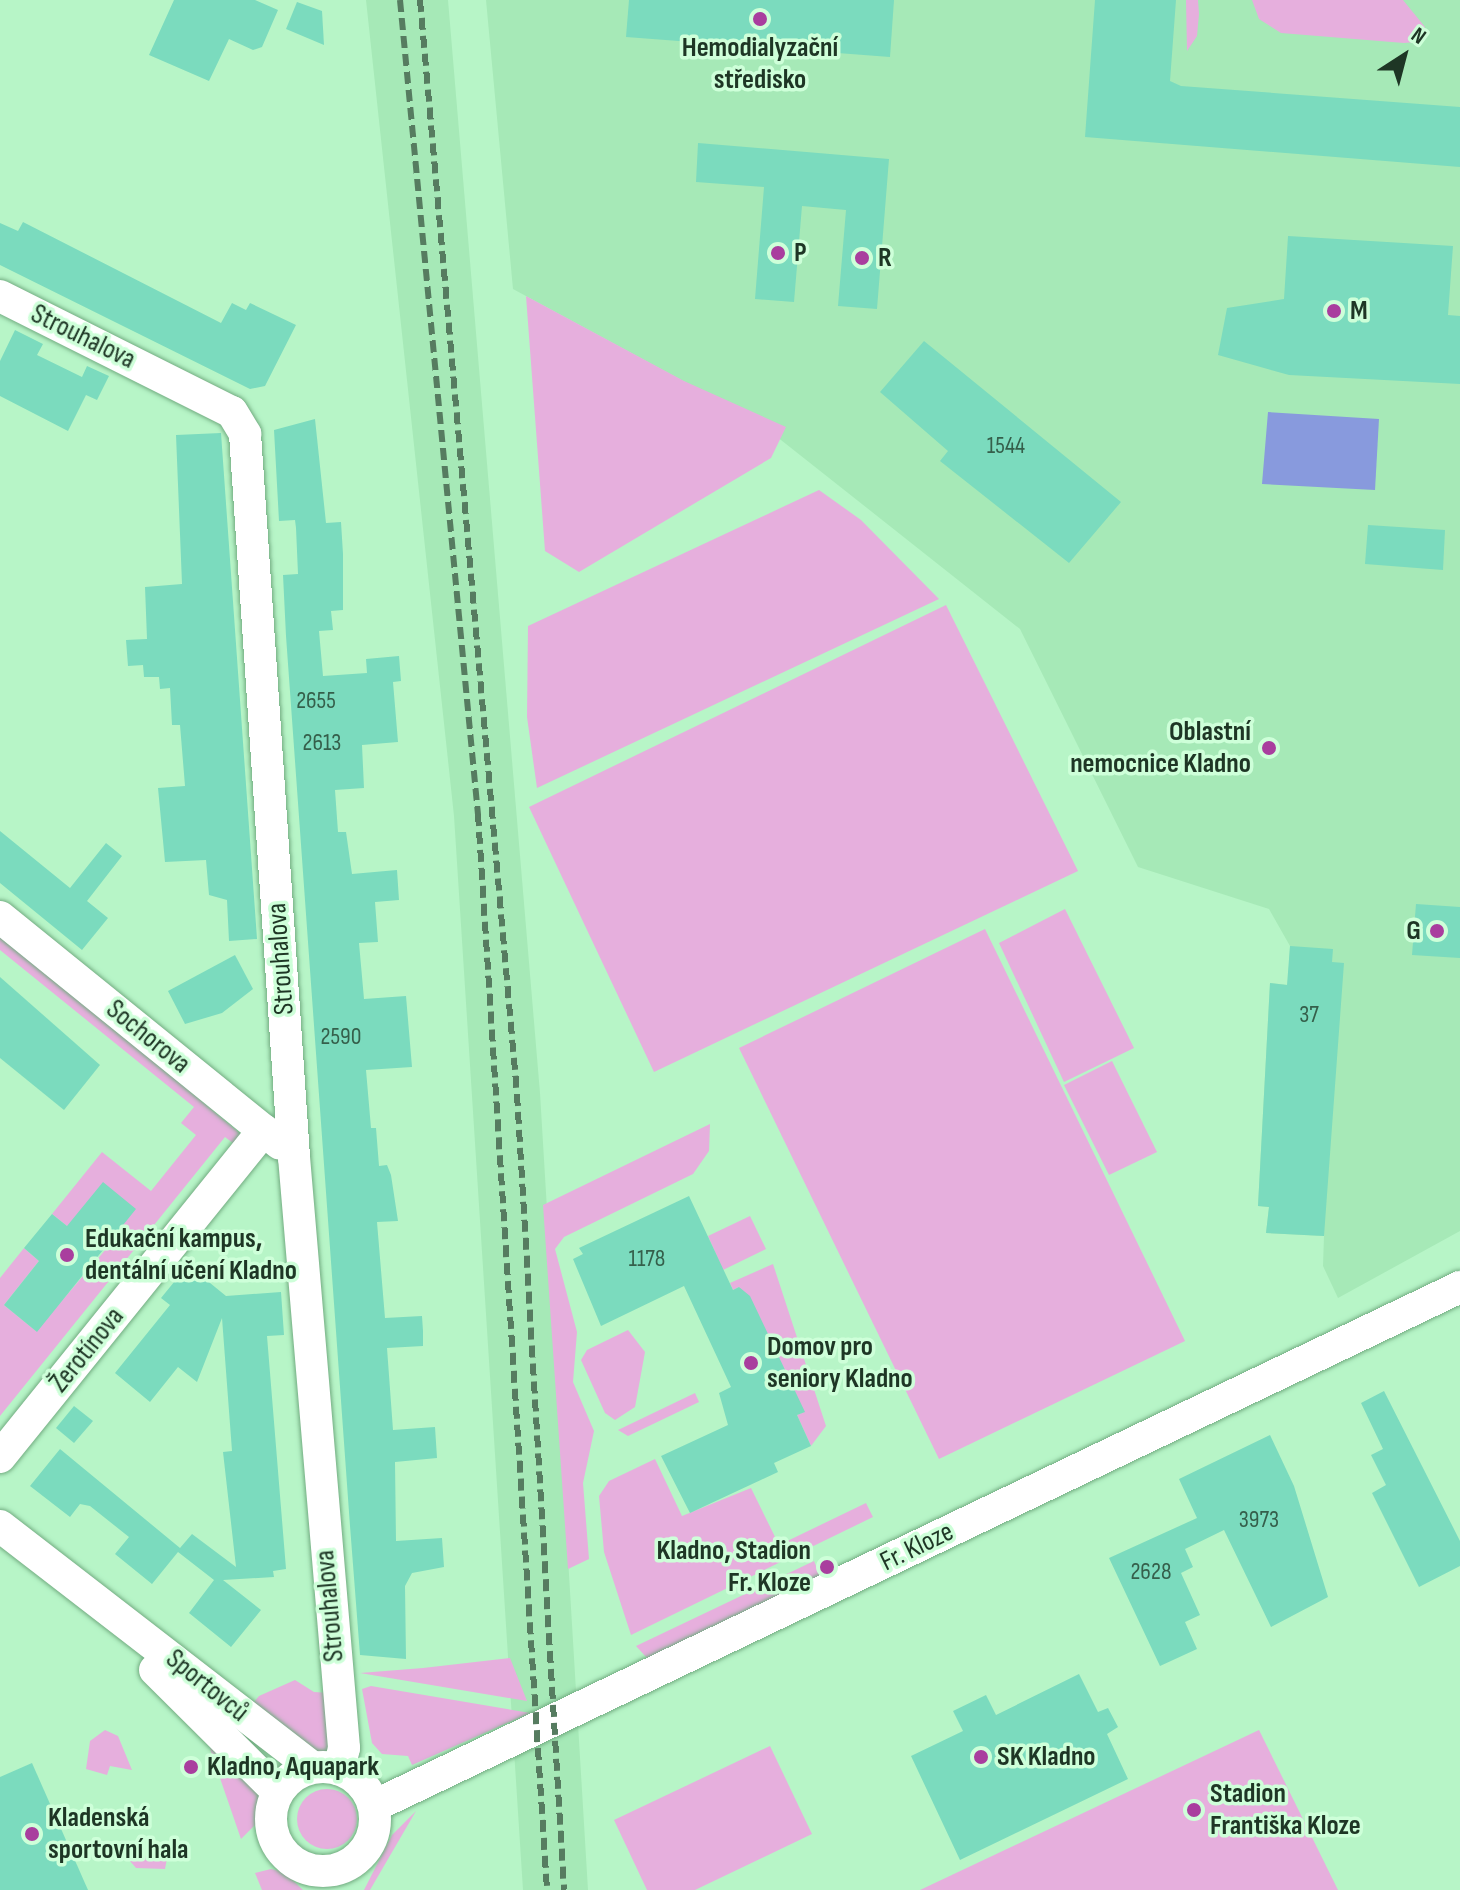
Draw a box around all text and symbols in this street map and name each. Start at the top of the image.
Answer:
marker: Hemodialyzační středisko [751,10,769,28]
north arrow [1364,16,1444,96]
text: N [1406,22,1431,51]
place label: Hemodialyzační středisko [682,31,838,97]
place label: P [794,236,807,270]
place label: R [878,241,892,275]
marker: P [769,244,787,262]
marker: R [853,249,871,267]
place label: M [1350,294,1368,328]
street label: Strouhalova [25,297,141,377]
marker: M [1325,302,1343,320]
house number: 1544 [987,432,1025,460]
house number: 2655 [296,687,336,715]
place label: Oblastní nemocnice Kladno [1070,715,1251,781]
house number: 2613 [303,729,341,757]
marker: Oblastní nemocnice Kladno [1258,737,1280,759]
street label: Strouhalova [260,902,302,1016]
place label: G [1406,914,1421,948]
marker: G [1428,922,1446,940]
street label: Sochorova [99,993,197,1081]
house number: 37 [1299,1001,1319,1029]
house number: 2590 [321,1023,361,1051]
place label: Edukační kampus, dentální učení Kladno [85,1222,297,1288]
marker: Edukační kampus, dentální učení Kladno [56,1244,78,1266]
house number: 1178 [629,1245,665,1273]
street label: Žerotínova [43,1301,131,1399]
place label: Domov pro seniory Kladno [767,1330,913,1396]
marker: Domov pro seniory Kladno [742,1354,760,1372]
house number: 3973 [1239,1506,1279,1534]
street label: Fr. Kloze [875,1515,959,1579]
place label: Kladno, Stadion Fr. Kloze [656,1534,811,1600]
street label: Strouhalova [308,1549,352,1663]
marker: Kladno, Stadion Fr. Kloze [818,1558,836,1576]
house number: 2628 [1130,1558,1172,1586]
street label: Sportovců [159,1642,255,1730]
place label: SK Kladno [997,1740,1096,1774]
marker: SK Kladno [972,1748,990,1766]
place label: Kladno, Aquapark [207,1750,379,1784]
marker: Kladno, Aquapark [182,1758,200,1776]
place label: Stadion Františka Kloze [1210,1777,1361,1843]
place label: Kladenská sportovní hala [48,1801,189,1867]
marker: Stadion Františka Kloze [1185,1801,1203,1819]
marker: Kladenská sportovní hala [23,1825,41,1843]

